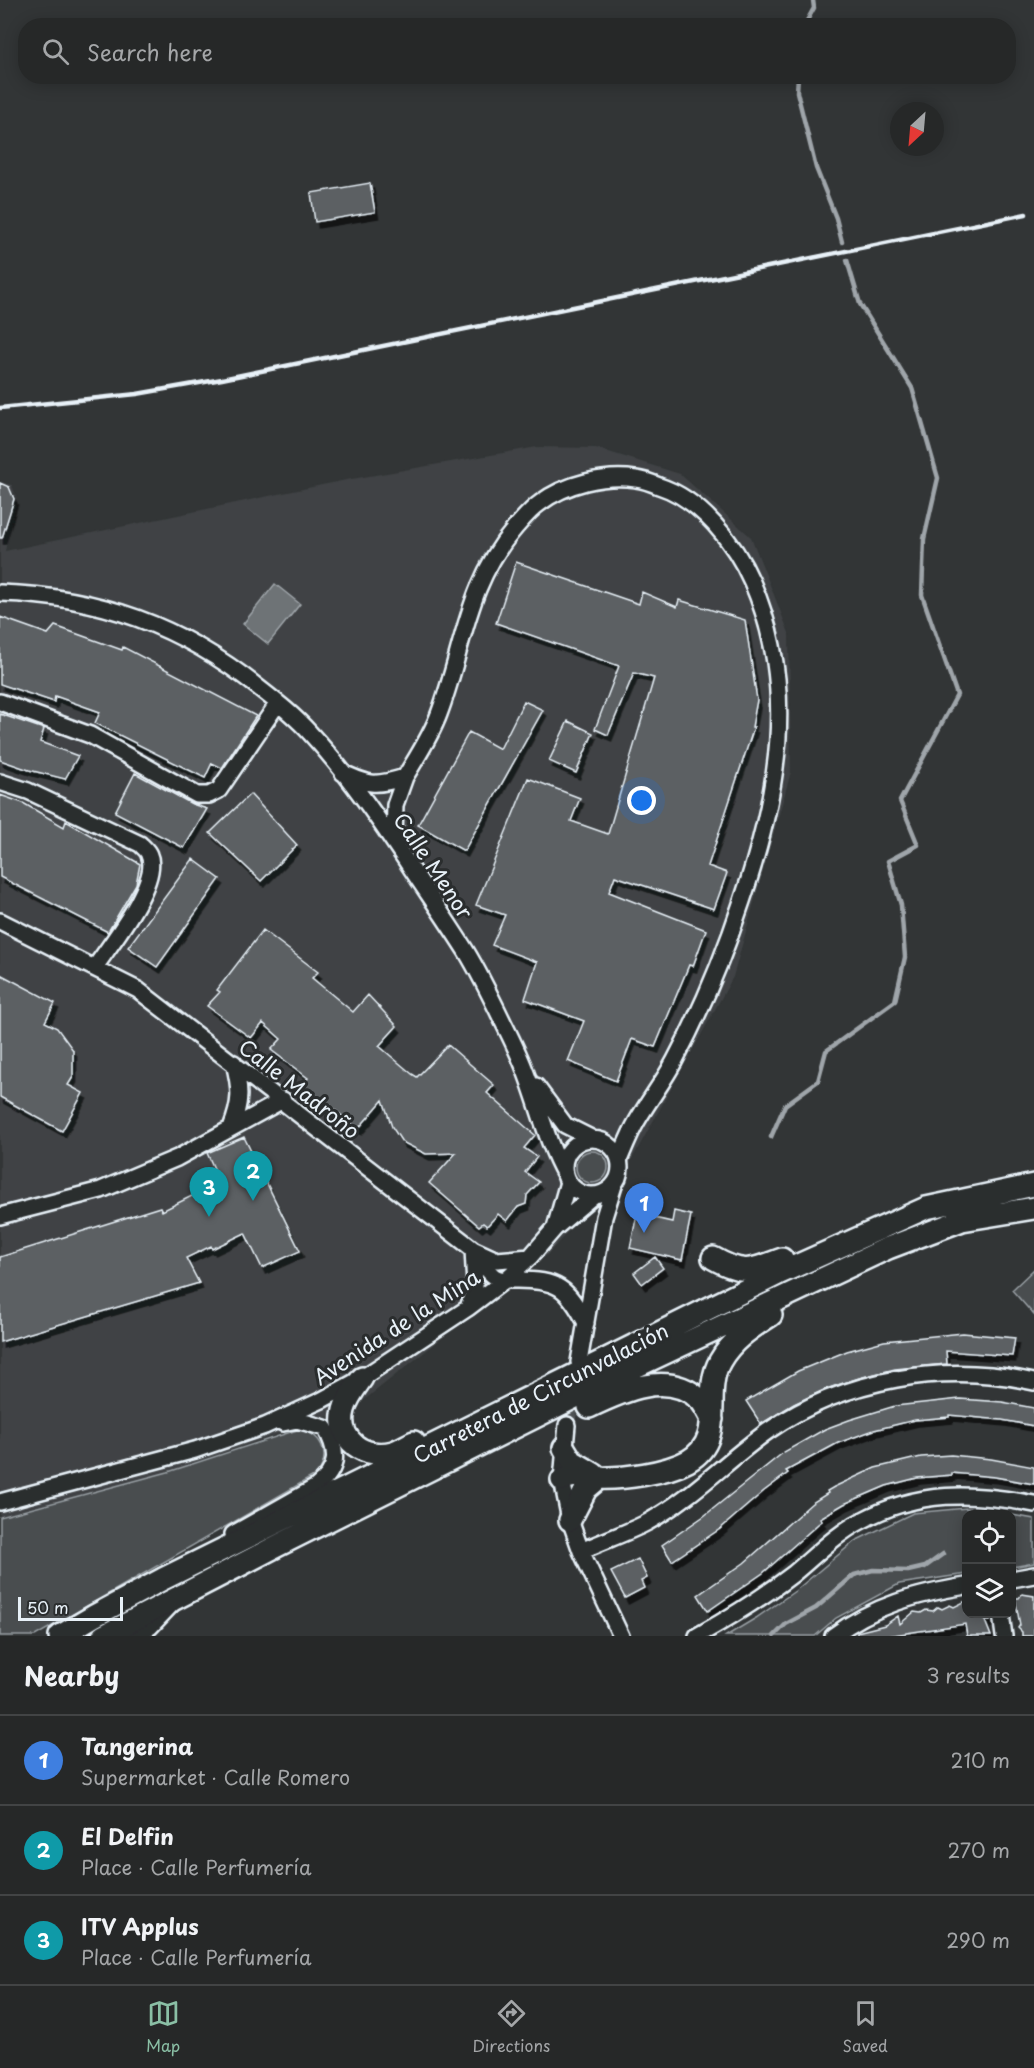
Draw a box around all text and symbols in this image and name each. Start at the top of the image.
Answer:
search box [18,18,1016,84]
icon: search [39,35,72,68]
text: Search here [87,35,213,68]
north arrow [890,102,944,156]
your location [627,786,656,815]
street label: Calle Menor [386,805,482,925]
street label: Calle Madroño [232,1030,368,1146]
pin: 2 [234,1152,272,1201]
pin: 3 [190,1168,228,1217]
pin: 1 [624,1184,664,1233]
street label: Avenida de la Mina [306,1260,486,1392]
street label: Carretera de Circunvalación [407,1314,673,1470]
map controls [962,1510,1016,1618]
button: locate [962,1510,1016,1564]
button: layers [962,1564,1016,1618]
scale bar [18,1594,123,1622]
text: 50 m [27,1595,68,1619]
text: Nearby [24,1656,119,1695]
text: 3 results [927,1660,1010,1690]
text: Tangerina [81,1729,193,1762]
text: 1 [39,1745,48,1775]
text: 210 m [951,1745,1010,1775]
text: Supermarket · Calle Romero [81,1762,350,1792]
text: El Delfin [81,1819,174,1852]
text: 2 [36,1835,51,1865]
text: 270 m [947,1835,1010,1865]
text: Place · Calle Perfumería [81,1852,311,1882]
text: ITV Applus [81,1909,199,1942]
text: 3 [37,1925,50,1955]
text: 290 m [946,1925,1010,1955]
text: Place · Calle Perfumería [81,1942,311,1972]
tab: Map [146,1997,180,2057]
tab: Directions [472,1997,550,2057]
tab: Saved [842,1997,888,2057]

